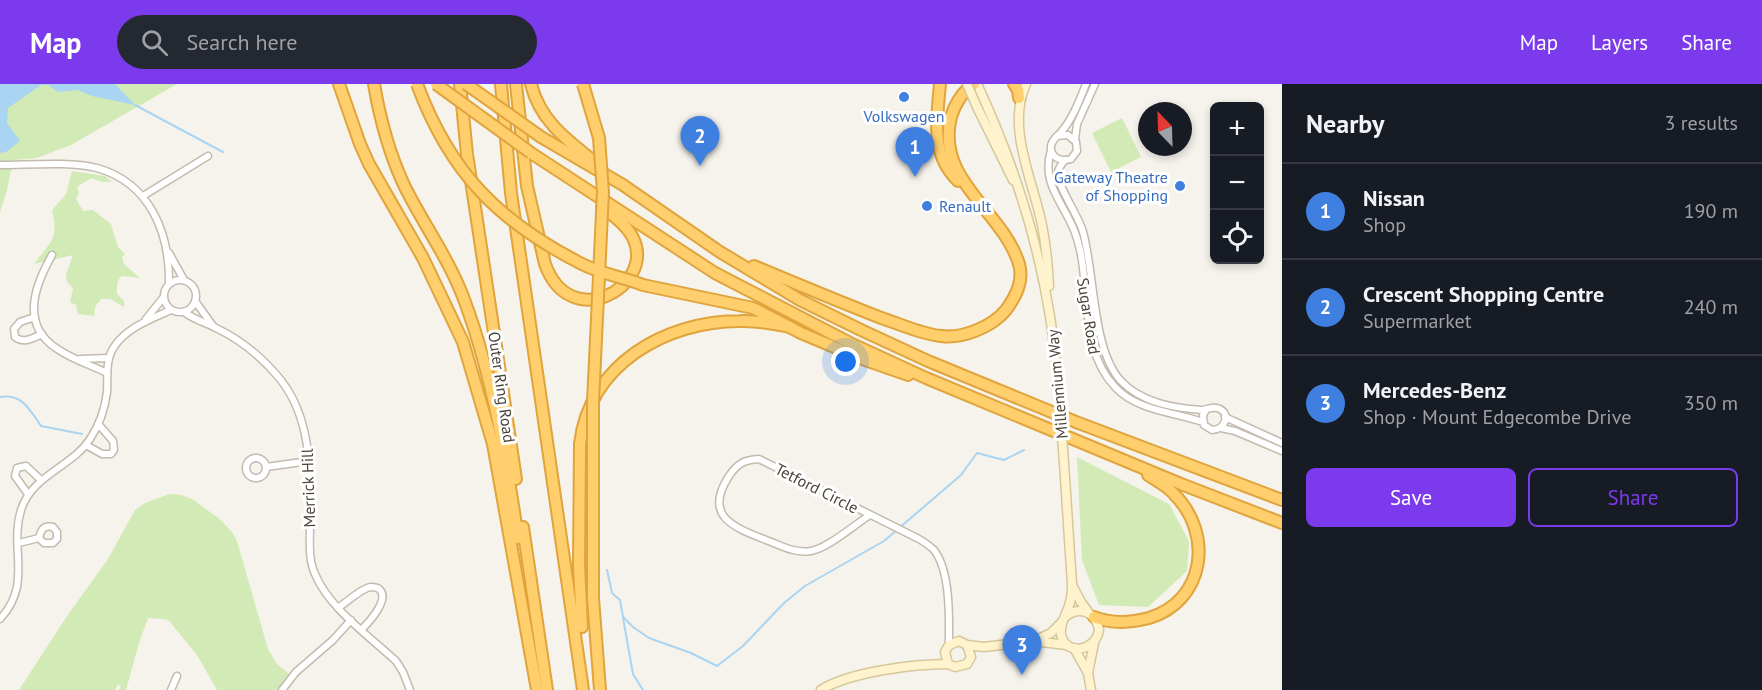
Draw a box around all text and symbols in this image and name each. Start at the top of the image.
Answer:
search box [117,15,537,69]
text: Map [30,24,81,61]
icon: search [138,26,171,59]
text: Search here [186,28,297,56]
text: Map [1520,29,1558,56]
text: Layers [1591,29,1648,56]
text: Share [1681,29,1732,56]
marker: Volkswagen [897,90,911,104]
north arrow [1138,102,1192,156]
map controls [1210,102,1264,264]
button: + [1210,102,1264,156]
place label: Volkswagen [863,106,944,126]
text: Nearby [1306,107,1384,140]
text: 3 results [1665,110,1738,136]
pin: 2 [680,116,720,166]
pin: 1 [896,128,934,177]
button: − [1210,156,1264,210]
place label: Gateway Theatre of Shopping [1054,167,1168,205]
marker: Gateway Theatre of Shopping [1173,179,1187,193]
text: Nissan [1363,184,1425,212]
place label: Renault [939,196,992,216]
text: 1 [1320,198,1331,224]
text: 190 m [1684,198,1738,224]
marker: Renault [920,199,934,213]
button: locate [1210,210,1264,264]
text: Shop [1363,212,1406,238]
street label: Sugar Road [1073,276,1105,356]
text: Crescent Shopping Centre [1363,280,1604,308]
text: 2 [1320,294,1331,320]
text: 240 m [1684,294,1738,320]
text: Supermarket [1363,308,1471,334]
street label: Millennium Way [1042,328,1072,440]
street label: Outer Ring Road [484,330,520,444]
your location [831,347,860,376]
text: Mercedes-Benz [1363,376,1506,404]
text: 3 [1320,390,1331,416]
text: 350 m [1684,390,1738,416]
text: Shop · Mount Edgecombe Drive [1363,404,1631,430]
street label: Merrick Hill [297,448,319,528]
street label: Tetford Circle [772,458,862,518]
button: Save [1306,468,1516,527]
button: Share [1528,468,1738,527]
pin: 3 [1002,626,1042,675]

